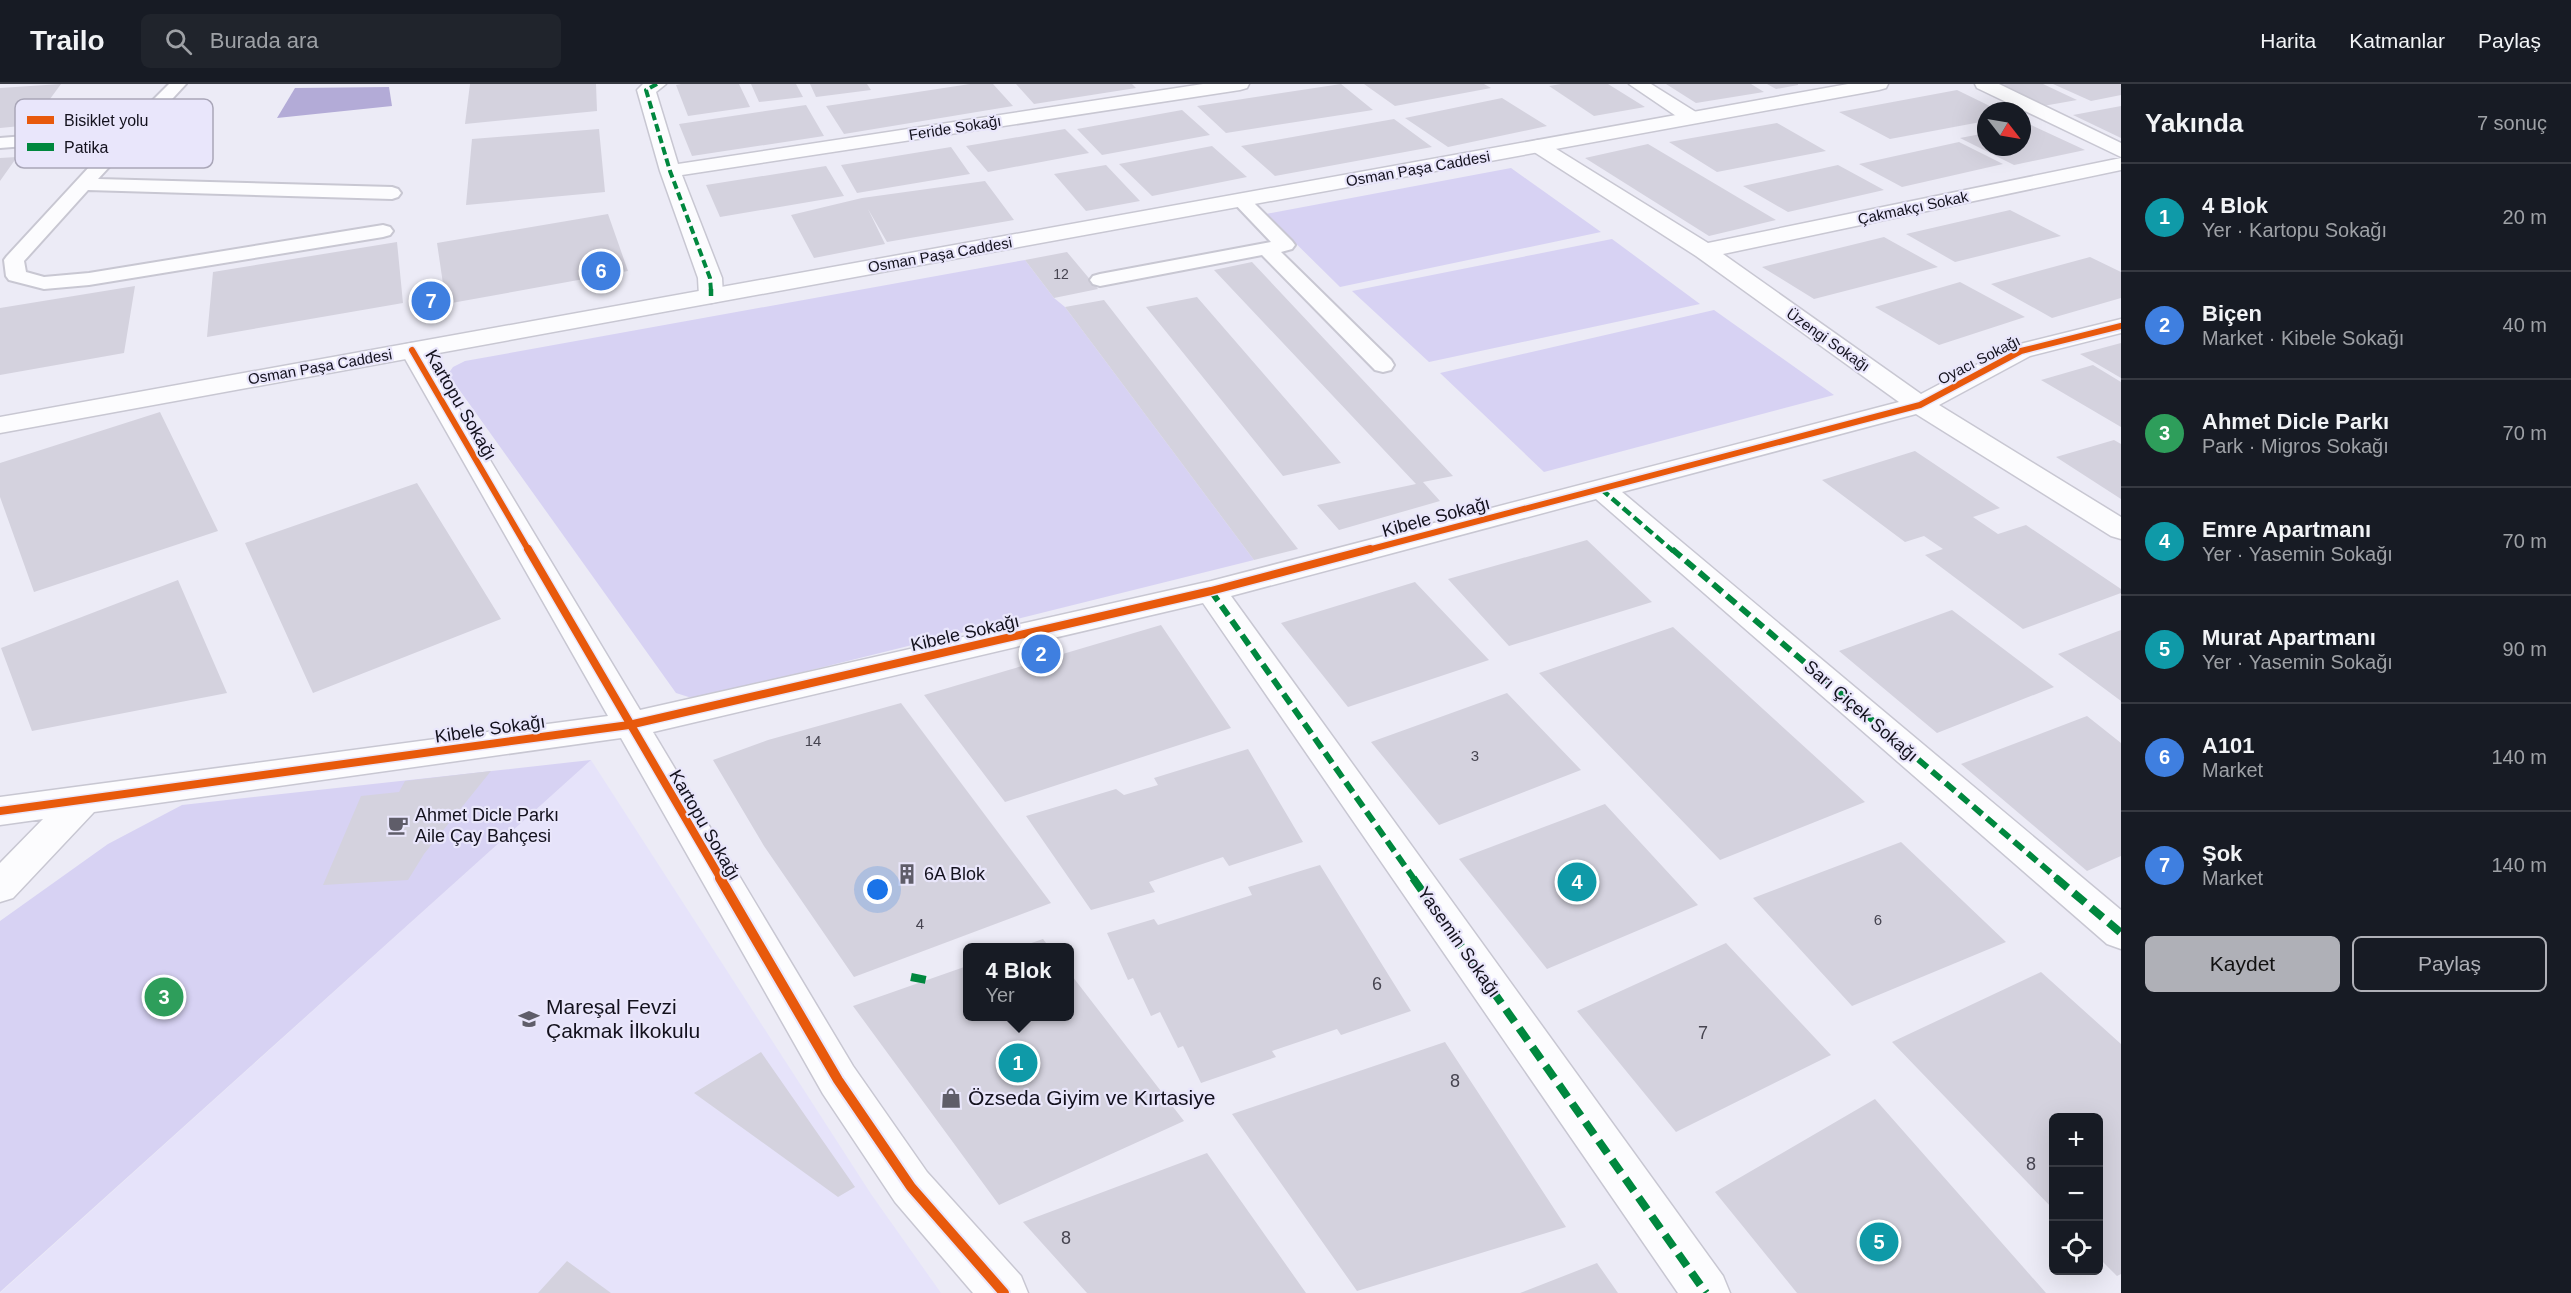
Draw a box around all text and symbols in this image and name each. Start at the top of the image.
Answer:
search box [141,14,561,68]
text: Trailo [30,25,105,56]
icon: search [162,25,195,58]
text: Burada ara [210,28,319,53]
text: Harita [2260,29,2316,52]
text: Katmanlar [2349,29,2445,52]
text: Paylaş [2478,29,2541,52]
legend [15,99,213,168]
north arrow [1977,102,2031,156]
text: Yakında [2145,108,2243,138]
text: Bisiklet yolu [64,112,148,129]
street label: Feride Sokağı [907,112,1002,143]
text: 7 sonuç [2477,112,2547,134]
text: Patika [64,139,109,156]
street label: Osman Paşa Caddesi [1345,147,1491,190]
street label: Çakmakçı Sokak [1856,187,1970,228]
text: 4 Blok [2202,193,2268,218]
text: 1 [2159,206,2170,228]
text: 20 m [2503,206,2547,228]
text: Yer · Kartopu Sokağı [2202,219,2387,241]
street label: Osman Paşa Caddesi [867,233,1013,276]
pin: 6 [582,248,620,294]
house number: 12 [1053,266,1069,282]
pin: 7 [412,278,450,324]
text: Biçen [2202,301,2262,326]
street label: Üzengi Sokağı [1783,305,1873,375]
text: 2 [2159,314,2170,336]
text: 40 m [2503,314,2547,336]
text: Market · Kibele Sokağı [2202,327,2404,349]
street label: Oyacı Sokağı [1935,332,2023,388]
street label: Osman Paşa Caddesi [247,345,393,388]
street label: Kartopu Sokağı [421,346,501,464]
text: Ahmet Dicle Parkı [2202,409,2389,434]
text: 3 [2159,422,2170,444]
text: 70 m [2503,422,2547,444]
text: Park · Migros Sokağı [2202,435,2389,457]
street label: Kibele Sokağı [1380,493,1492,541]
text: Emre Apartmanı [2202,517,2371,542]
text: 4 [2159,530,2170,552]
text: 70 m [2503,530,2547,552]
text: Yer · Yasemin Sokağı [2202,543,2393,565]
street label: Kibele Sokağı [909,611,1021,655]
text: Murat Apartmanı [2202,625,2376,650]
pin: 2 [1022,632,1060,676]
text: 5 [2159,638,2170,660]
text: 90 m [2503,638,2547,660]
text: Yer · Yasemin Sokağı [2202,651,2393,673]
street label: Sarı Çiçek Sokağı [1800,656,1922,766]
street label: Kibele Sokağı [434,711,546,747]
house number: 14 [805,732,821,749]
text: A101 [2202,733,2255,758]
text: 6 [2159,746,2170,768]
text: 140 m [2491,746,2547,768]
house number: 3 [1471,747,1479,764]
text: Market [2202,759,2263,781]
street label: Kartopu Sokağı [665,766,745,884]
place label: Ahmet Dicle Parkı Aile Çay Bahçesi [415,805,559,846]
cafe icon: Ahmet Dicle Parkı Aile Çay Bahçesi [386,813,410,837]
text: Şok [2202,841,2242,866]
text: 7 [2159,854,2170,876]
text: 140 m [2491,854,2547,876]
pin: 4 [1558,860,1596,904]
building icon: 6A Blok [895,862,919,886]
place label: 6A Blok [924,864,986,884]
text: Market [2202,867,2263,889]
your location [863,875,892,904]
street label: Yasemin Sokağı [1414,883,1504,1001]
house number: 6 [1874,911,1882,928]
house number: 4 [916,915,924,932]
button: Kaydet [2145,936,2340,992]
button: Paylaş [2352,936,2547,992]
popup [963,943,1074,1021]
text: 4 Blok [985,958,1052,983]
pin: 3 [144,974,184,1020]
house number: 6 [1372,974,1382,994]
text: Yer [985,984,1015,1006]
place label: Mareşal Fevzi Çakmak İlkokulu [546,995,700,1042]
school or university icon: Mareşal Fevzi Çakmak İlkokulu [517,1007,541,1031]
house number: 7 [1698,1023,1708,1043]
pin: 1 [998,1040,1038,1086]
house number: 8 [1450,1071,1460,1091]
shop icon: Özseda Giyim ve Kırtasiye [939,1086,963,1110]
place label: Özseda Giyim ve Kırtasiye [968,1086,1215,1109]
map controls [2049,1113,2103,1275]
button: + [2049,1113,2103,1167]
house number: 8 [2026,1154,2036,1174]
button: − [2049,1167,2103,1221]
pin: 5 [1860,1220,1898,1264]
button: locate [2049,1221,2103,1275]
house number: 8 [1061,1228,1071,1248]

